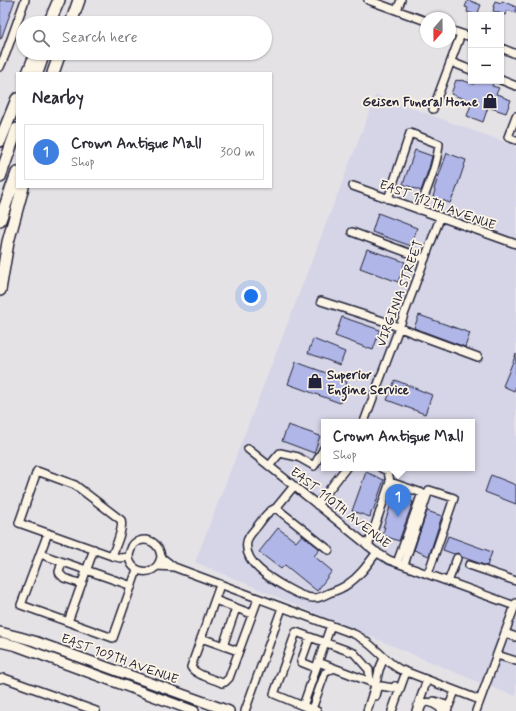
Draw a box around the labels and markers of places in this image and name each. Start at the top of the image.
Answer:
shop icon: Geisen Funeral Home [481,92,499,110]
place label: Geisen Funeral Home [362,94,478,111]
place label: Superior Engine Service [327,367,409,402]
shop icon: Superior Engine Service [306,372,324,390]
pin: 1 [385,484,411,517]

